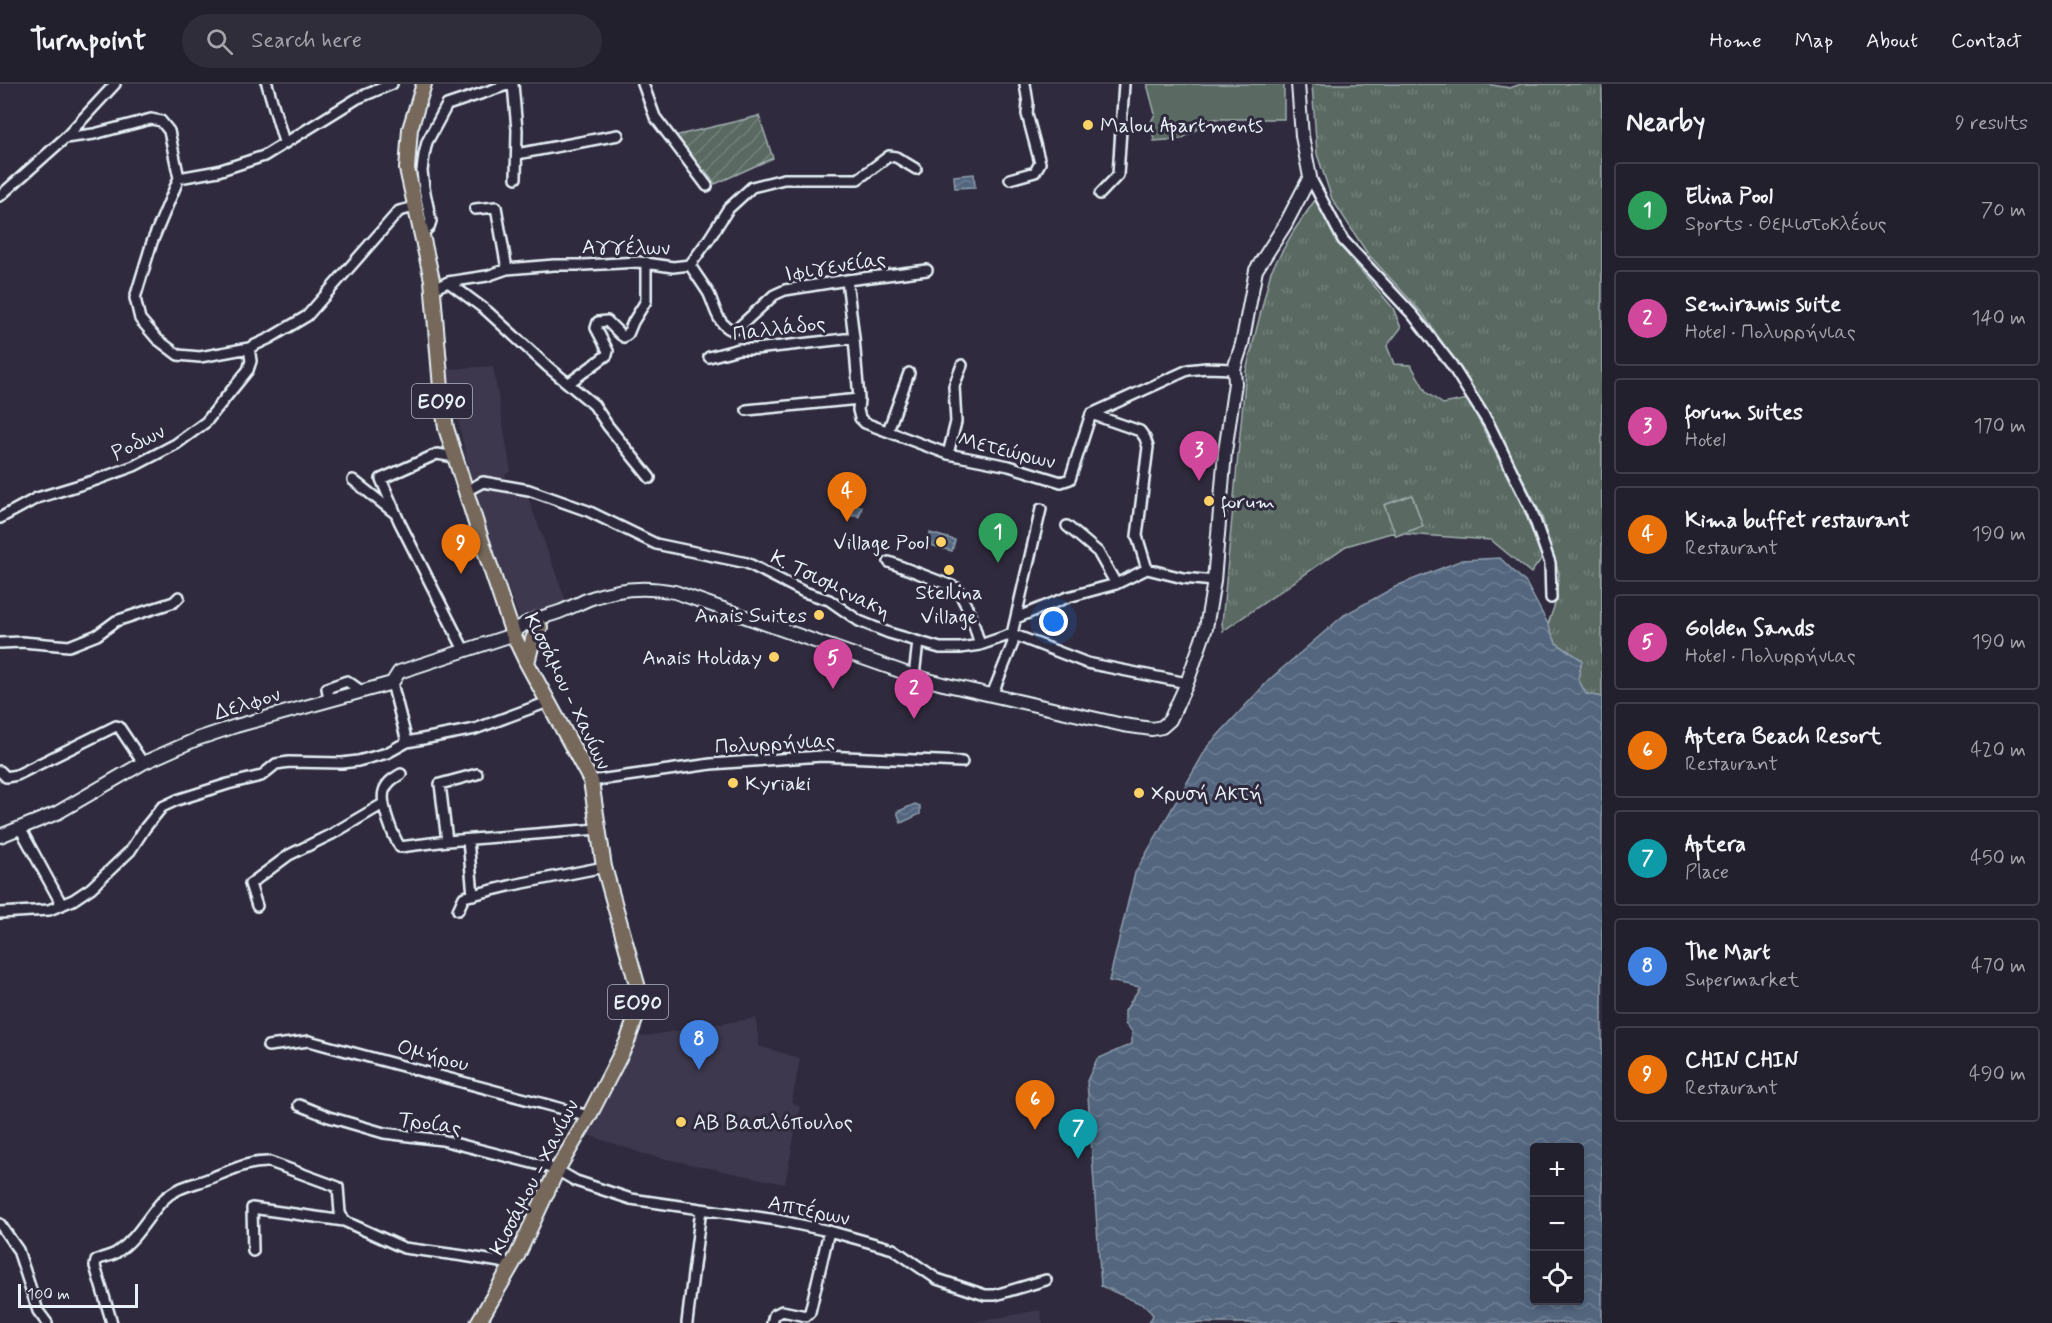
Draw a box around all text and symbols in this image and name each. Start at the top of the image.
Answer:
search box [182,14,602,68]
text: Turnpoint [30,23,146,60]
icon: search [203,25,236,58]
text: Search here [251,27,362,55]
text: Home [1710,27,1762,55]
text: Map [1795,27,1833,55]
text: About [1866,27,1918,55]
text: Contact [1951,27,2022,55]
text: Nearby [1626,106,1705,140]
text: 9 results [1955,110,2028,137]
place label: Malou Apartments [1100,112,1263,141]
marker: Malou Apartments [1081,118,1095,132]
text: Elina Pool [1685,183,1773,211]
text: 1 [1643,197,1652,224]
text: 70 m [1981,197,2026,224]
text: Sports · Θεμιστοκλέους [1685,211,1886,238]
street label: Αγγέλων [582,232,670,263]
street label: Ιφιγενείας [783,245,888,289]
text: Semiramis suite [1685,291,1841,319]
text: 2 [1643,305,1652,332]
text: 140 m [1972,305,2026,332]
street label: Παλλάδος [731,309,827,349]
text: Hotel · Πολυρρήνιας [1685,319,1856,346]
road number: ΕΟ90 [412,384,472,418]
text: forum suites [1685,399,1803,427]
text: 3 [1643,413,1652,440]
text: 170 m [1974,413,2026,440]
street label: Ροδων [107,418,170,468]
street label: Μετεώρων [955,425,1058,477]
text: Hotel [1685,427,1726,454]
pin: 3 [1180,432,1218,481]
pin: 4 [828,472,866,522]
place label: forum [1221,488,1275,518]
marker: forum [1202,494,1216,508]
text: Kima buffet restaurant [1685,507,1910,535]
pin: 1 [978,514,1018,563]
text: 4 [1642,521,1653,548]
text: 190 m [1972,521,2026,548]
pin: 9 [442,524,480,574]
place label: Village Pool [833,529,929,557]
marker: Village Pool [934,535,948,549]
text: Restaurant [1685,535,1778,562]
street label: Κ. Τσισμςνακη [766,544,895,626]
marker: Stellina Village [942,563,956,577]
place label: Stellina Village [915,579,983,631]
place label: Anais Suites [695,602,807,630]
your location [1039,607,1068,636]
street label: Κισσάμου - Χανίων [517,608,617,775]
marker: Anais Suites [812,608,826,622]
text: Golden Sands [1685,615,1815,643]
text: 5 [1642,629,1654,656]
text: 190 m [1972,629,2026,656]
pin: 5 [814,640,852,689]
text: Hotel · Πολυρρήνιας [1685,643,1856,670]
place label: Anais Holiday [642,644,762,672]
marker: Anais Holiday [767,650,781,664]
pin: 2 [894,670,934,719]
street label: Δελφον [211,681,284,727]
text: Aptera Beach Resort [1685,723,1881,751]
street label: Πολυρρήνιας [714,727,836,761]
text: 6 [1642,737,1653,764]
text: 420 m [1970,737,2026,764]
text: Restaurant [1685,751,1778,778]
place label: Kyriaki [745,770,811,798]
marker: Kyriaki [726,776,740,790]
place label: Χρυσή Ακτή [1151,780,1262,808]
marker: Χρυσή Ακτή [1132,786,1146,800]
text: Aptera [1685,831,1746,859]
text: 7 [1641,845,1654,872]
text: 450 m [1970,845,2026,872]
text: Place [1685,859,1729,886]
text: The Mart [1685,939,1771,967]
text: 8 [1642,953,1653,980]
text: 470 m [1971,953,2026,980]
text: Supermarket [1685,967,1799,994]
road number: ΕΟ90 [608,985,668,1019]
pin: 8 [680,1020,718,1070]
street label: Ομήρου [394,1033,472,1079]
text: CHIN CHIN [1685,1047,1798,1075]
text: 9 [1643,1061,1652,1088]
text: 490 m [1969,1061,2026,1088]
text: Restaurant [1685,1075,1778,1102]
pin: 6 [1016,1080,1054,1130]
street label: Κισσάμου - Χανίων [483,1095,586,1260]
street label: Τροίας [396,1105,464,1143]
place label: ΑΒ Βασιλόπουλος [693,1109,853,1137]
pin: 7 [1058,1110,1098,1159]
marker: ΑΒ Βασιλόπουλος [674,1115,688,1129]
map controls [1530,1143,1584,1305]
button: + [1530,1143,1584,1197]
street label: Απτέρων [765,1188,853,1233]
button: − [1530,1197,1584,1251]
button: locate [1530,1251,1584,1305]
scale bar [18,1281,138,1308]
text: 100 m [27,1284,70,1305]

